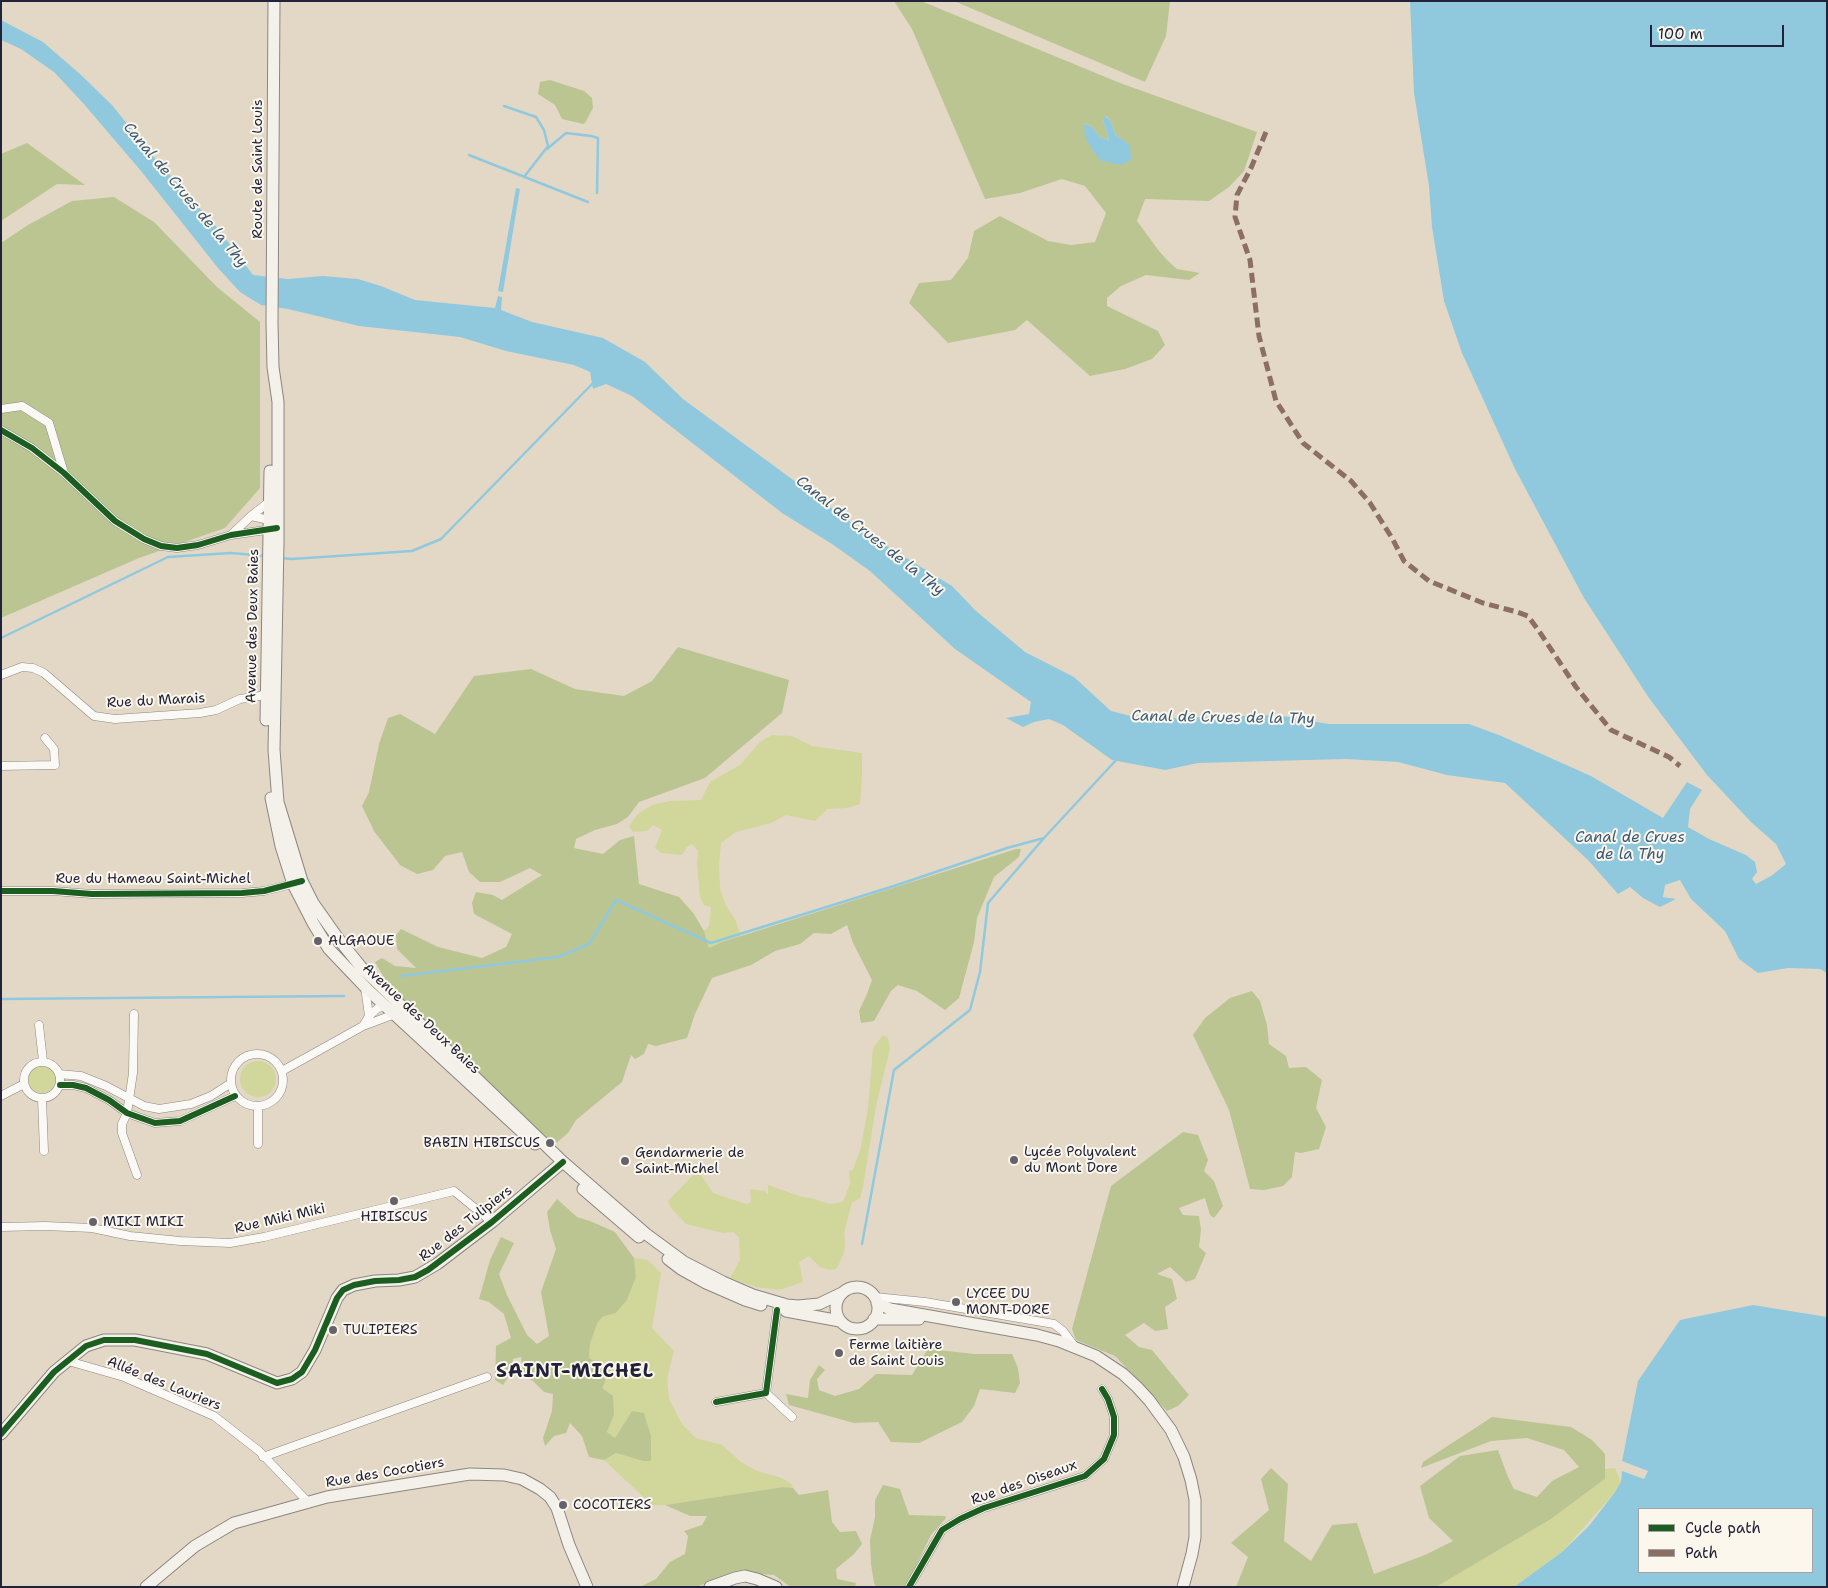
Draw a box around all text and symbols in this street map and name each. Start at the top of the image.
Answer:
scale bar [1653,15,1787,47]
text: 100 m [1658,24,1703,44]
street label: Route de Saint Louis [250,99,266,239]
water label: Canal de Crues de la Thy [119,119,251,271]
water label: Canal de Crues de la Thy [792,472,948,600]
street label: Avenue des Deux Baies [243,549,263,703]
street label: Rue du Marais [106,690,206,712]
water label: Canal de Crues de la Thy [1131,707,1315,729]
water label: Canal de Crues de la Thy [1575,829,1685,864]
street label: Rue du Hameau Saint-Michel [55,871,251,887]
place label: ALGAOUE [328,933,394,949]
marker: ALGAOUE [312,935,324,947]
street label: Avenue des Deux Baies [359,960,483,1078]
place label: BABIN HIBISCUS [424,1135,540,1151]
marker: BABIN HIBISCUS [544,1137,556,1149]
place label: Lycée Polyvalent du Mont Dore [1024,1144,1137,1176]
place label: Gendarmerie de Saint-Michel [635,1145,744,1178]
marker: Lycée Polyvalent du Mont Dore [1008,1154,1020,1166]
marker: Gendarmerie de Saint-Michel [619,1155,631,1167]
street label: Rue des Tulipiers [416,1182,516,1266]
marker: HIBISCUS [388,1195,400,1207]
street label: Rue Miki Miki [233,1200,327,1238]
place label: HIBISCUS [361,1209,427,1225]
place label: MIKI MIKI [103,1214,184,1230]
marker: MIKI MIKI [87,1216,99,1228]
place label: LYCEE DU MONT-DORE [966,1286,1050,1318]
marker: LYCEE DU MONT-DORE [950,1296,962,1308]
place label: TULIPIERS [343,1322,418,1338]
marker: TULIPIERS [327,1324,339,1336]
place label: Ferme laitière de Saint Louis [849,1337,944,1370]
marker: Ferme laitière de Saint Louis [833,1347,845,1359]
street label: Allée des Lauriers [104,1353,224,1415]
district label: SAINT-MICHEL [495,1361,655,1383]
street label: Rue des Cocotiers [324,1454,446,1492]
street label: Rue des Oiseaux [969,1457,1079,1509]
place label: COCOTIERS [573,1497,651,1513]
marker: COCOTIERS [557,1499,569,1511]
legend [1638,1508,1813,1573]
text: Cycle path [1685,1518,1761,1538]
text: Path [1685,1543,1718,1563]

